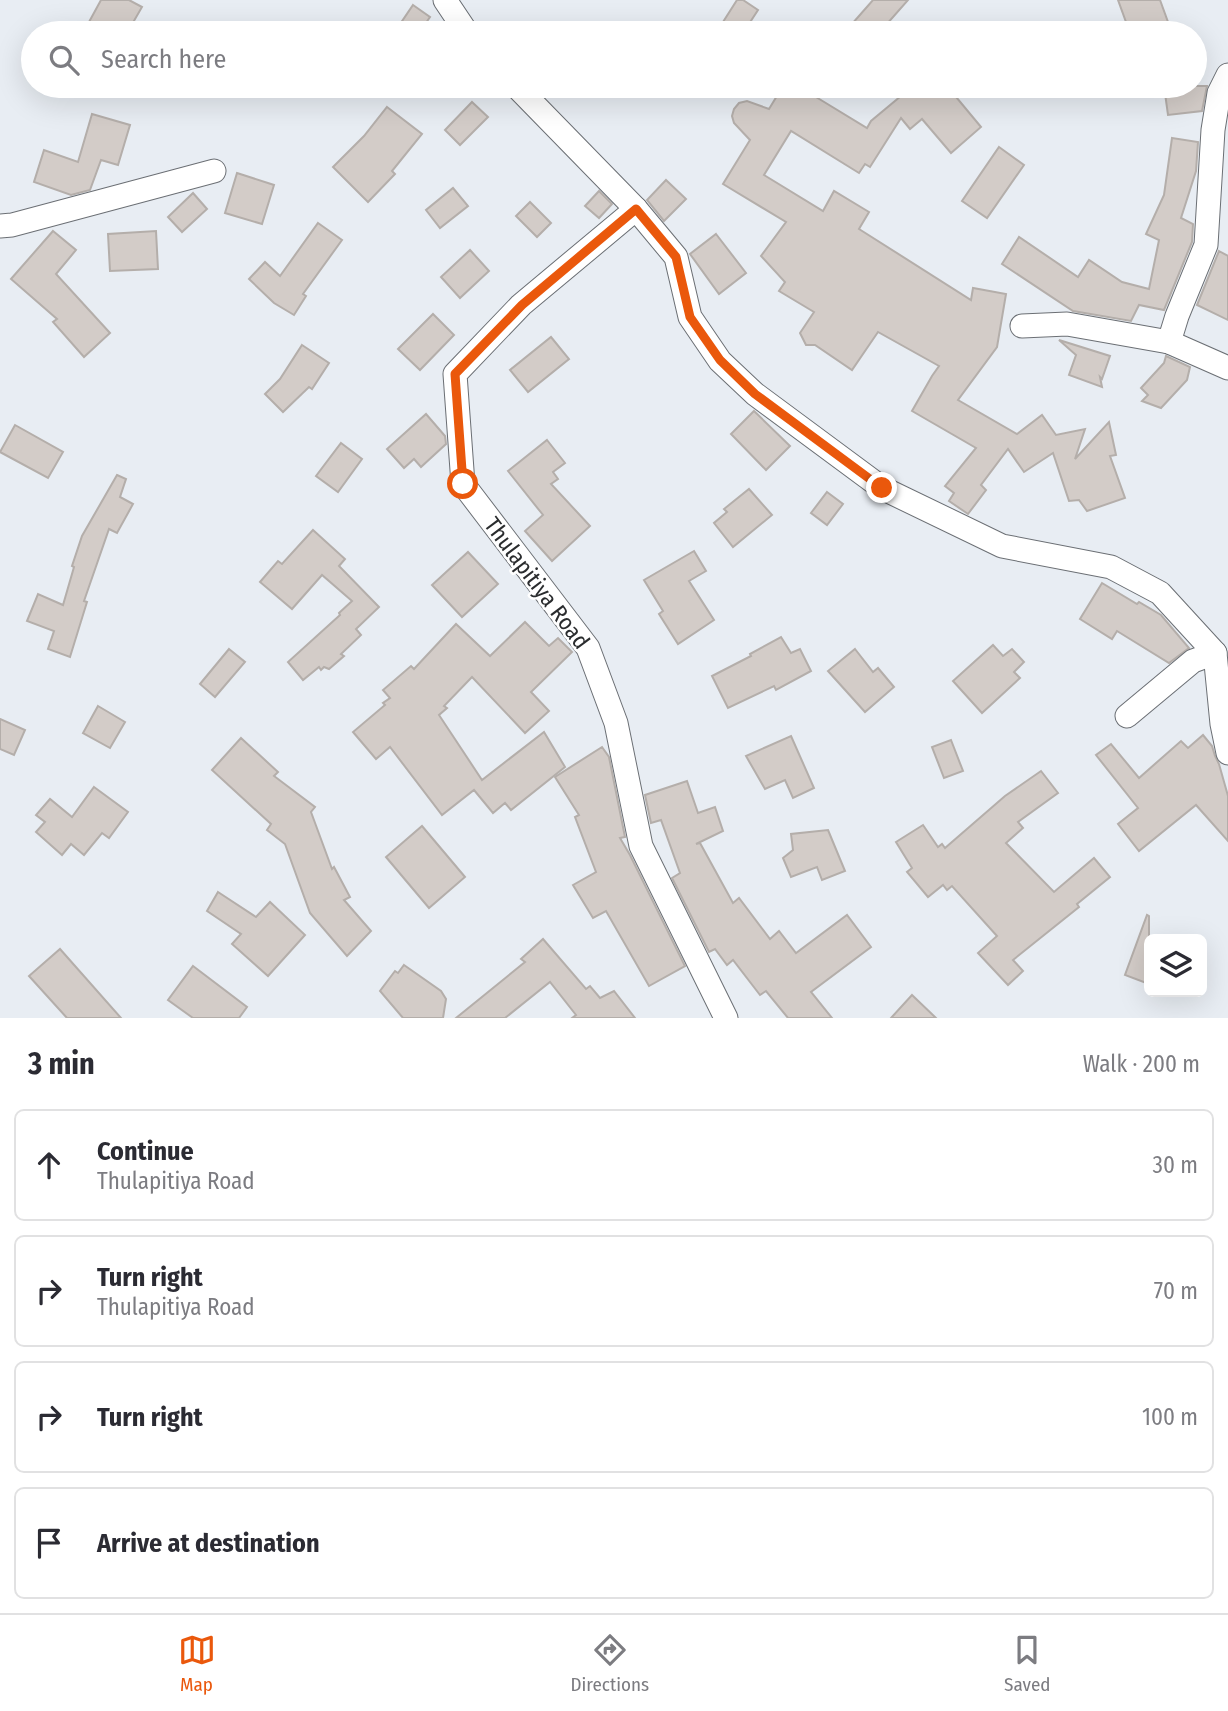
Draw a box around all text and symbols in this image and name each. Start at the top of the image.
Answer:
search box [21,21,1207,98]
icon: search [45,41,83,79]
text: Search here [101,44,226,75]
route start [447,468,478,499]
route end [866,472,897,503]
street label: Thulapitiya Road [478,512,596,654]
map controls [1144,934,1207,997]
button: layers [1144,934,1207,997]
text: 3 min [28,1046,95,1082]
text: Walk · 200 m [1083,1050,1200,1078]
text: Continue [97,1136,194,1167]
icon: ahead [30,1146,68,1184]
text: 30 m [1153,1151,1198,1179]
text: Thulapitiya Road [97,1167,255,1195]
text: Turn right [97,1262,203,1293]
icon: right [30,1272,68,1310]
text: 70 m [1154,1277,1198,1305]
text: Thulapitiya Road [97,1293,255,1321]
icon: right [30,1398,68,1436]
text: Turn right [97,1402,203,1433]
text: 100 m [1142,1403,1198,1431]
icon: arrive [30,1524,68,1562]
text: Arrive at destination [97,1528,320,1559]
tab: Map [178,1631,216,1696]
tab: Directions [571,1631,649,1696]
tab: Saved [1004,1631,1050,1696]

